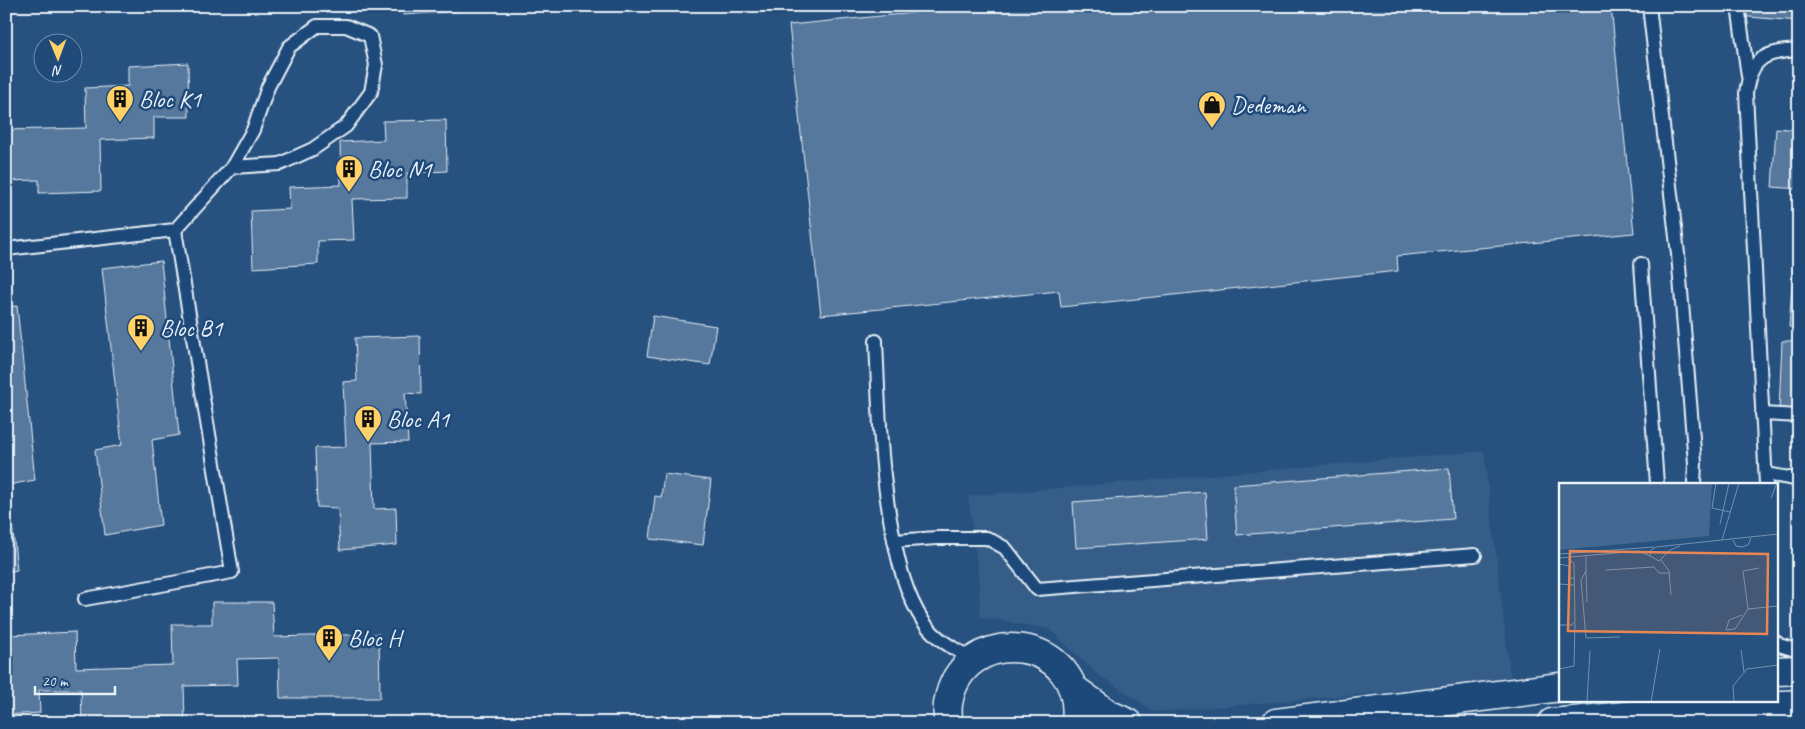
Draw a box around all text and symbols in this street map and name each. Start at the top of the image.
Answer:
north arrow [32,32,82,82]
text: N [51,62,63,79]
building icon: Bloc K1 [105,84,135,123]
place label: Bloc K1 [139,84,202,114]
shop icon: Dedeman [1197,90,1227,129]
place label: Dedeman [1231,90,1307,120]
building icon: Bloc N1 [334,154,364,193]
place label: Bloc N1 [368,154,433,184]
building icon: Bloc B1 [126,313,156,352]
place label: Bloc B1 [160,313,224,343]
building icon: Bloc A1 [353,404,383,443]
place label: Bloc A1 [387,404,451,434]
inset map [1559,483,1778,702]
building icon: Bloc H [314,623,344,662]
place label: Bloc H [348,623,404,653]
scale bar [35,664,115,696]
text: 20 m [42,672,69,691]

